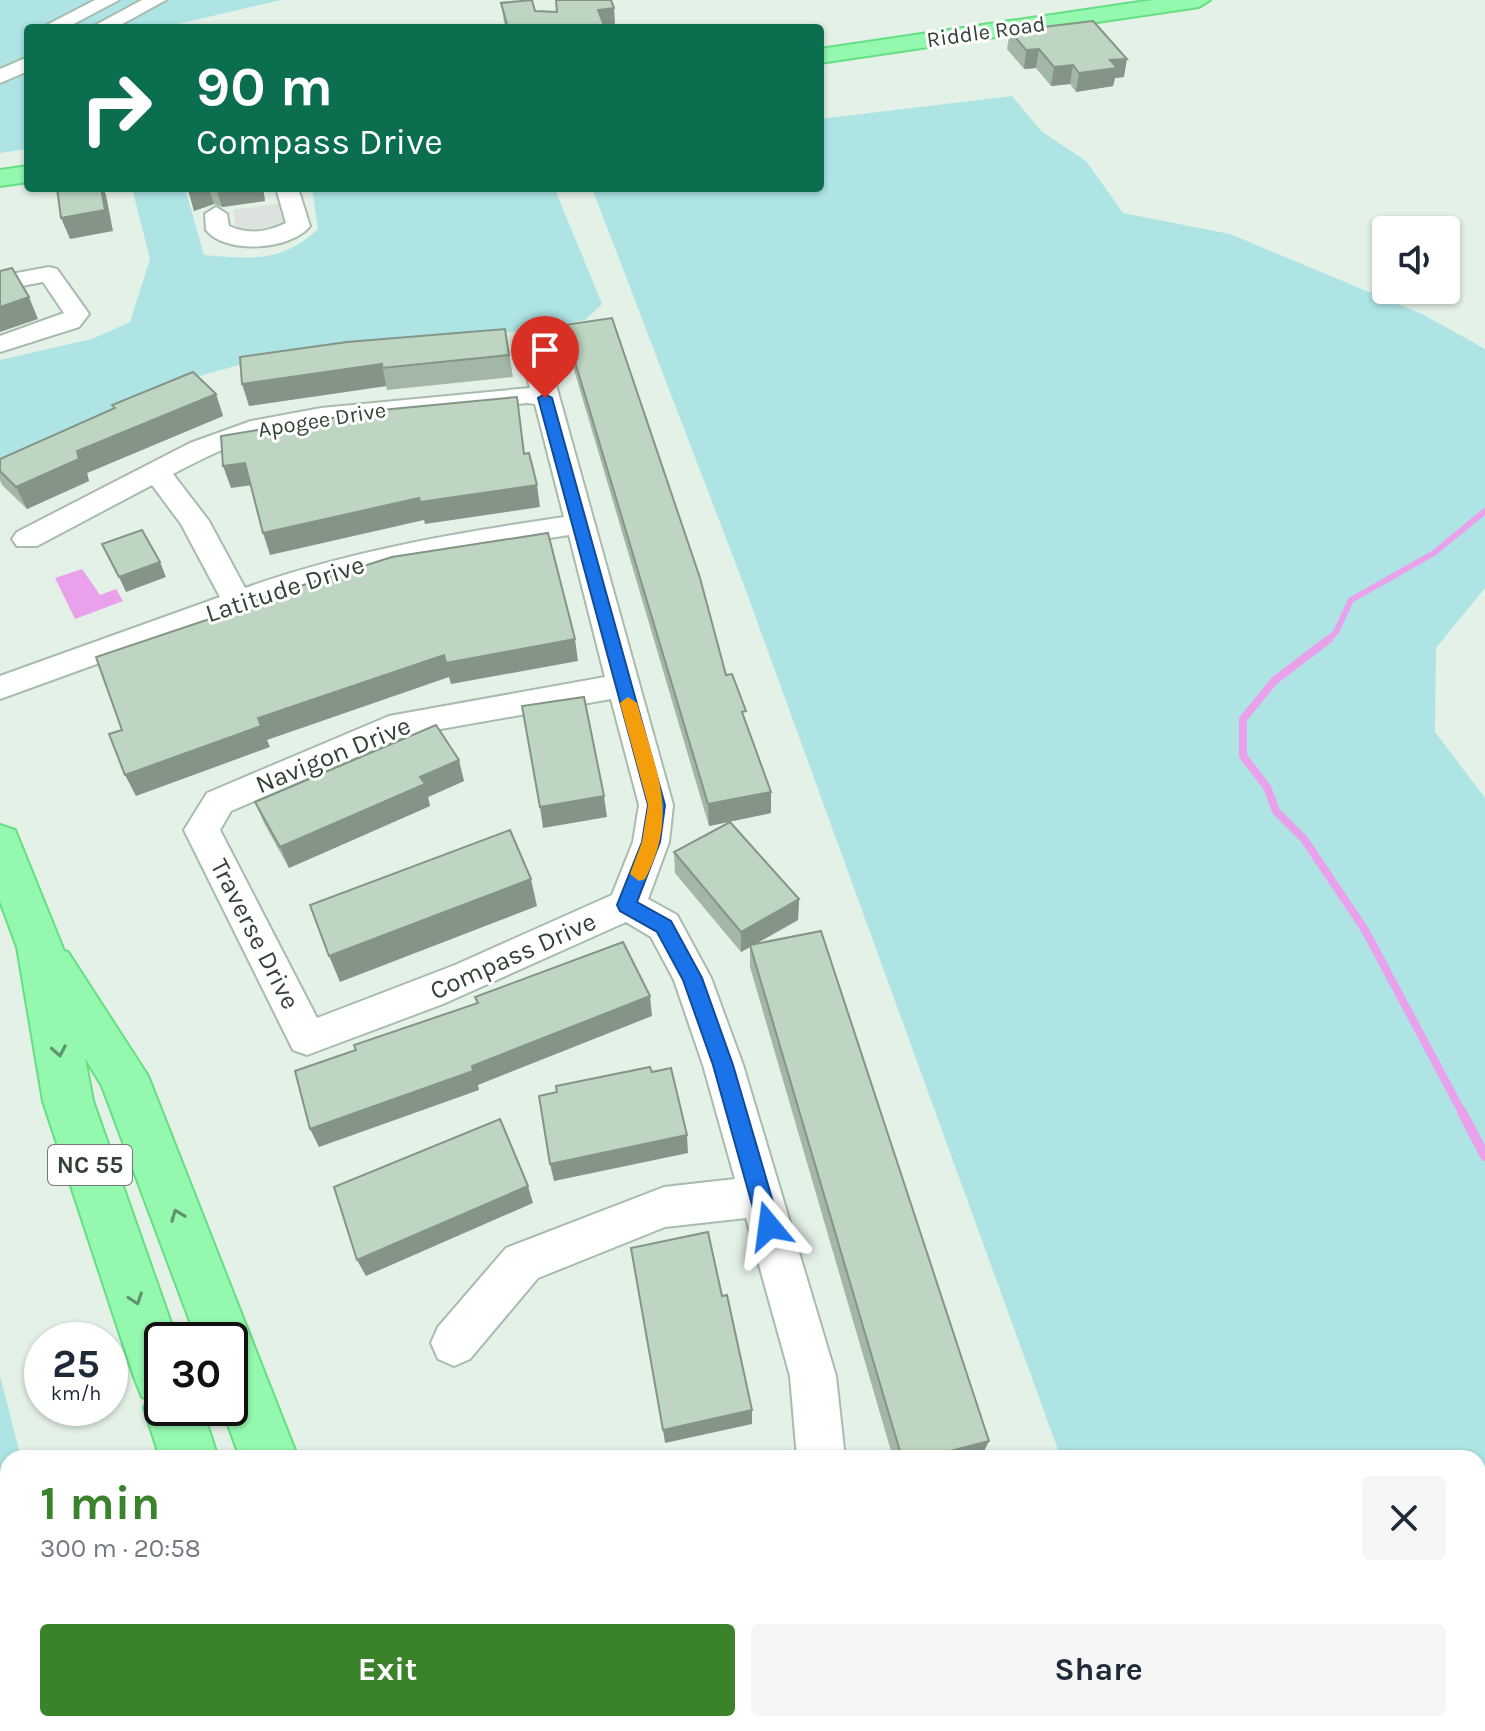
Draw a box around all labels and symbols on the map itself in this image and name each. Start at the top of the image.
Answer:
street label: Riddle Road [925,11,1047,53]
pin [511,316,579,398]
street label: Apogee Drive [256,397,388,443]
street label: Latitude Drive [202,549,368,629]
street label: Navigon Drive [251,710,415,800]
street label: Traverse Drive [204,854,306,1014]
street label: Compass Drive [425,906,601,1006]
one-way arrow [50,1045,67,1058]
road number: NC 55 [48,1145,132,1185]
position arrow [727,1184,811,1268]
one-way arrow [170,1209,186,1223]
one-way arrow [126,1292,142,1306]
speed limit sign: 30 [144,1322,248,1426]

